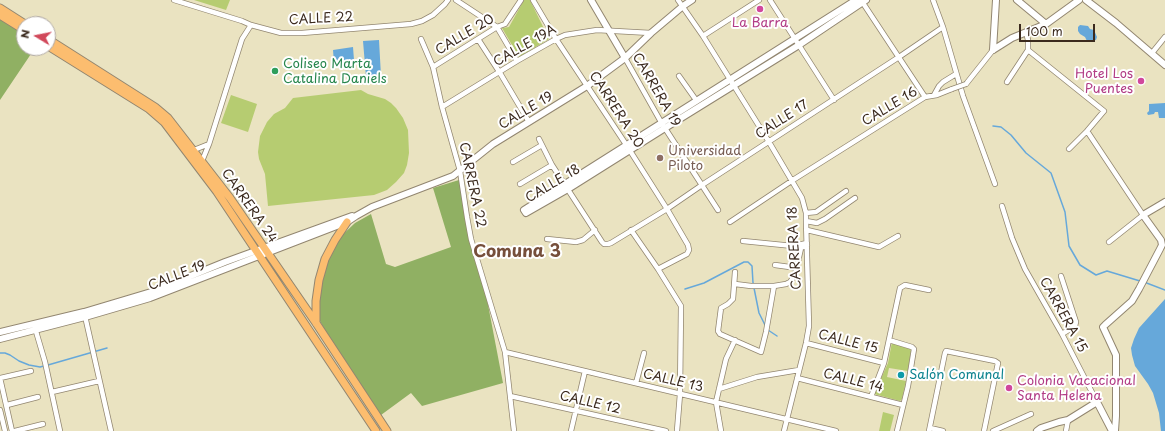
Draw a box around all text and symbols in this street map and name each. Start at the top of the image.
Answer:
marker: La Barra [755,4,765,14]
street label: CALLE 22 [288,10,354,28]
street label: CALLE 20 [433,11,497,59]
place label: La Barra [732,15,788,31]
north arrow [16,16,56,56]
scale bar [1021,16,1097,42]
street label: CALLE 19A [491,22,559,70]
text: 100 m [1026,22,1063,40]
text: N [16,28,34,40]
street label: CARRERA 19 [629,50,683,130]
place label: Coliseo Marta Catalina Daniels [283,56,387,87]
marker: Coliseo Marta Catalina Daniels [270,66,280,76]
place label: Hotel Los Puentes [1075,66,1133,97]
street label: CARRERA 20 [586,69,646,151]
marker: Hotel Los Puentes [1136,76,1146,86]
street label: CALLE 16 [859,84,921,130]
street label: CALLE 19 [496,89,556,133]
street label: CALLE 17 [753,97,811,143]
street label: CARRERA 22 [455,141,489,229]
place label: Universidad Piloto [668,143,741,174]
marker: Universidad Piloto [655,153,665,163]
street label: CALLE 18 [523,162,583,206]
street label: CARRERA 24 [218,166,280,246]
street label: CARRERA 18 [785,206,805,290]
district label: Comuna 3 [473,242,561,262]
street label: CALLE 19 [146,258,208,294]
street label: CARRERA 15 [1036,275,1090,355]
street label: CALLE 15 [816,327,880,357]
street label: CALLE 14 [821,366,885,396]
street label: CALLE 13 [641,367,705,395]
place label: Salón Comunal [909,367,1004,383]
marker: Salón Comunal [896,370,906,380]
place label: Colonia Vacacional Santa Helena [1017,373,1136,404]
marker: Colonia Vacacional Santa Helena [1004,383,1014,393]
street label: CALLE 12 [558,388,622,418]

